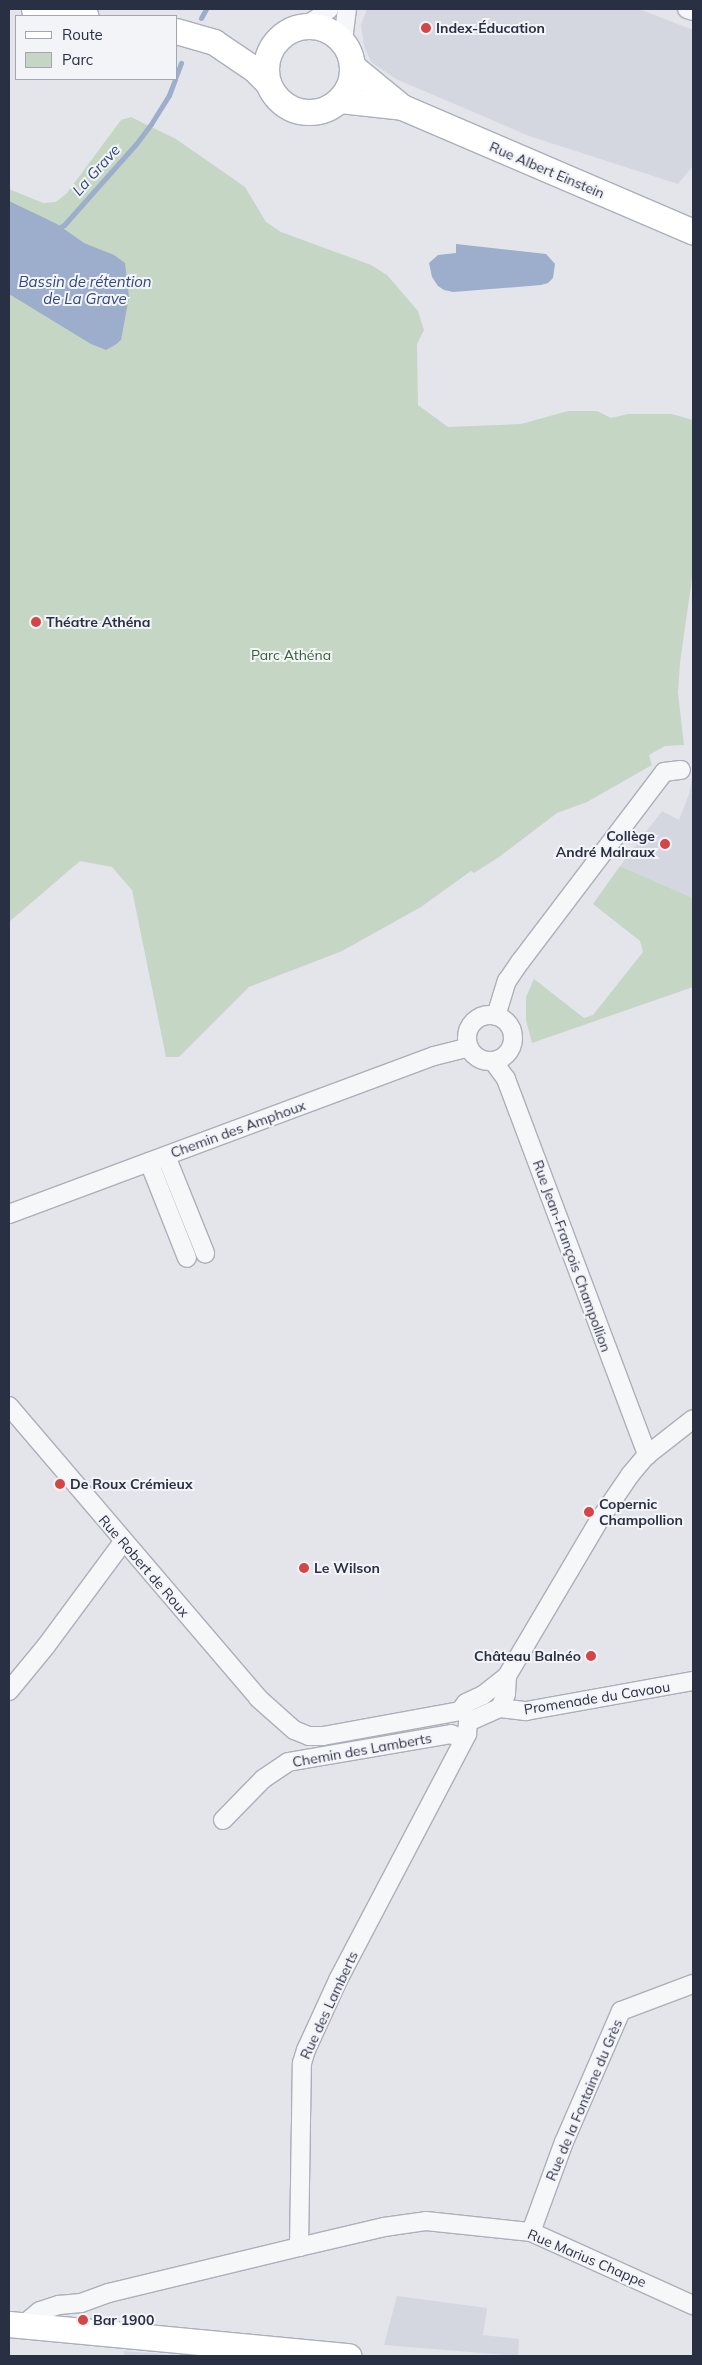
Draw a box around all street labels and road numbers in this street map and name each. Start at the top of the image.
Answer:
street label: Rue Albert Einstein [487,138,607,202]
street label: Chemin des Amphoux [168,1097,308,1161]
street label: Rue Jean-François Champollion [529,1158,615,1354]
street label: Rue Robert de Roux [95,1512,193,1620]
street label: Promenade du Cavaou [523,1678,671,1718]
street label: Chemin des Lamberts [291,1729,433,1771]
street label: Rue des Lamberts [297,1948,361,2062]
street label: Rue de la Fontaine du Grès [542,2017,626,2183]
street label: Rue Marius Chappe [525,2225,649,2291]

